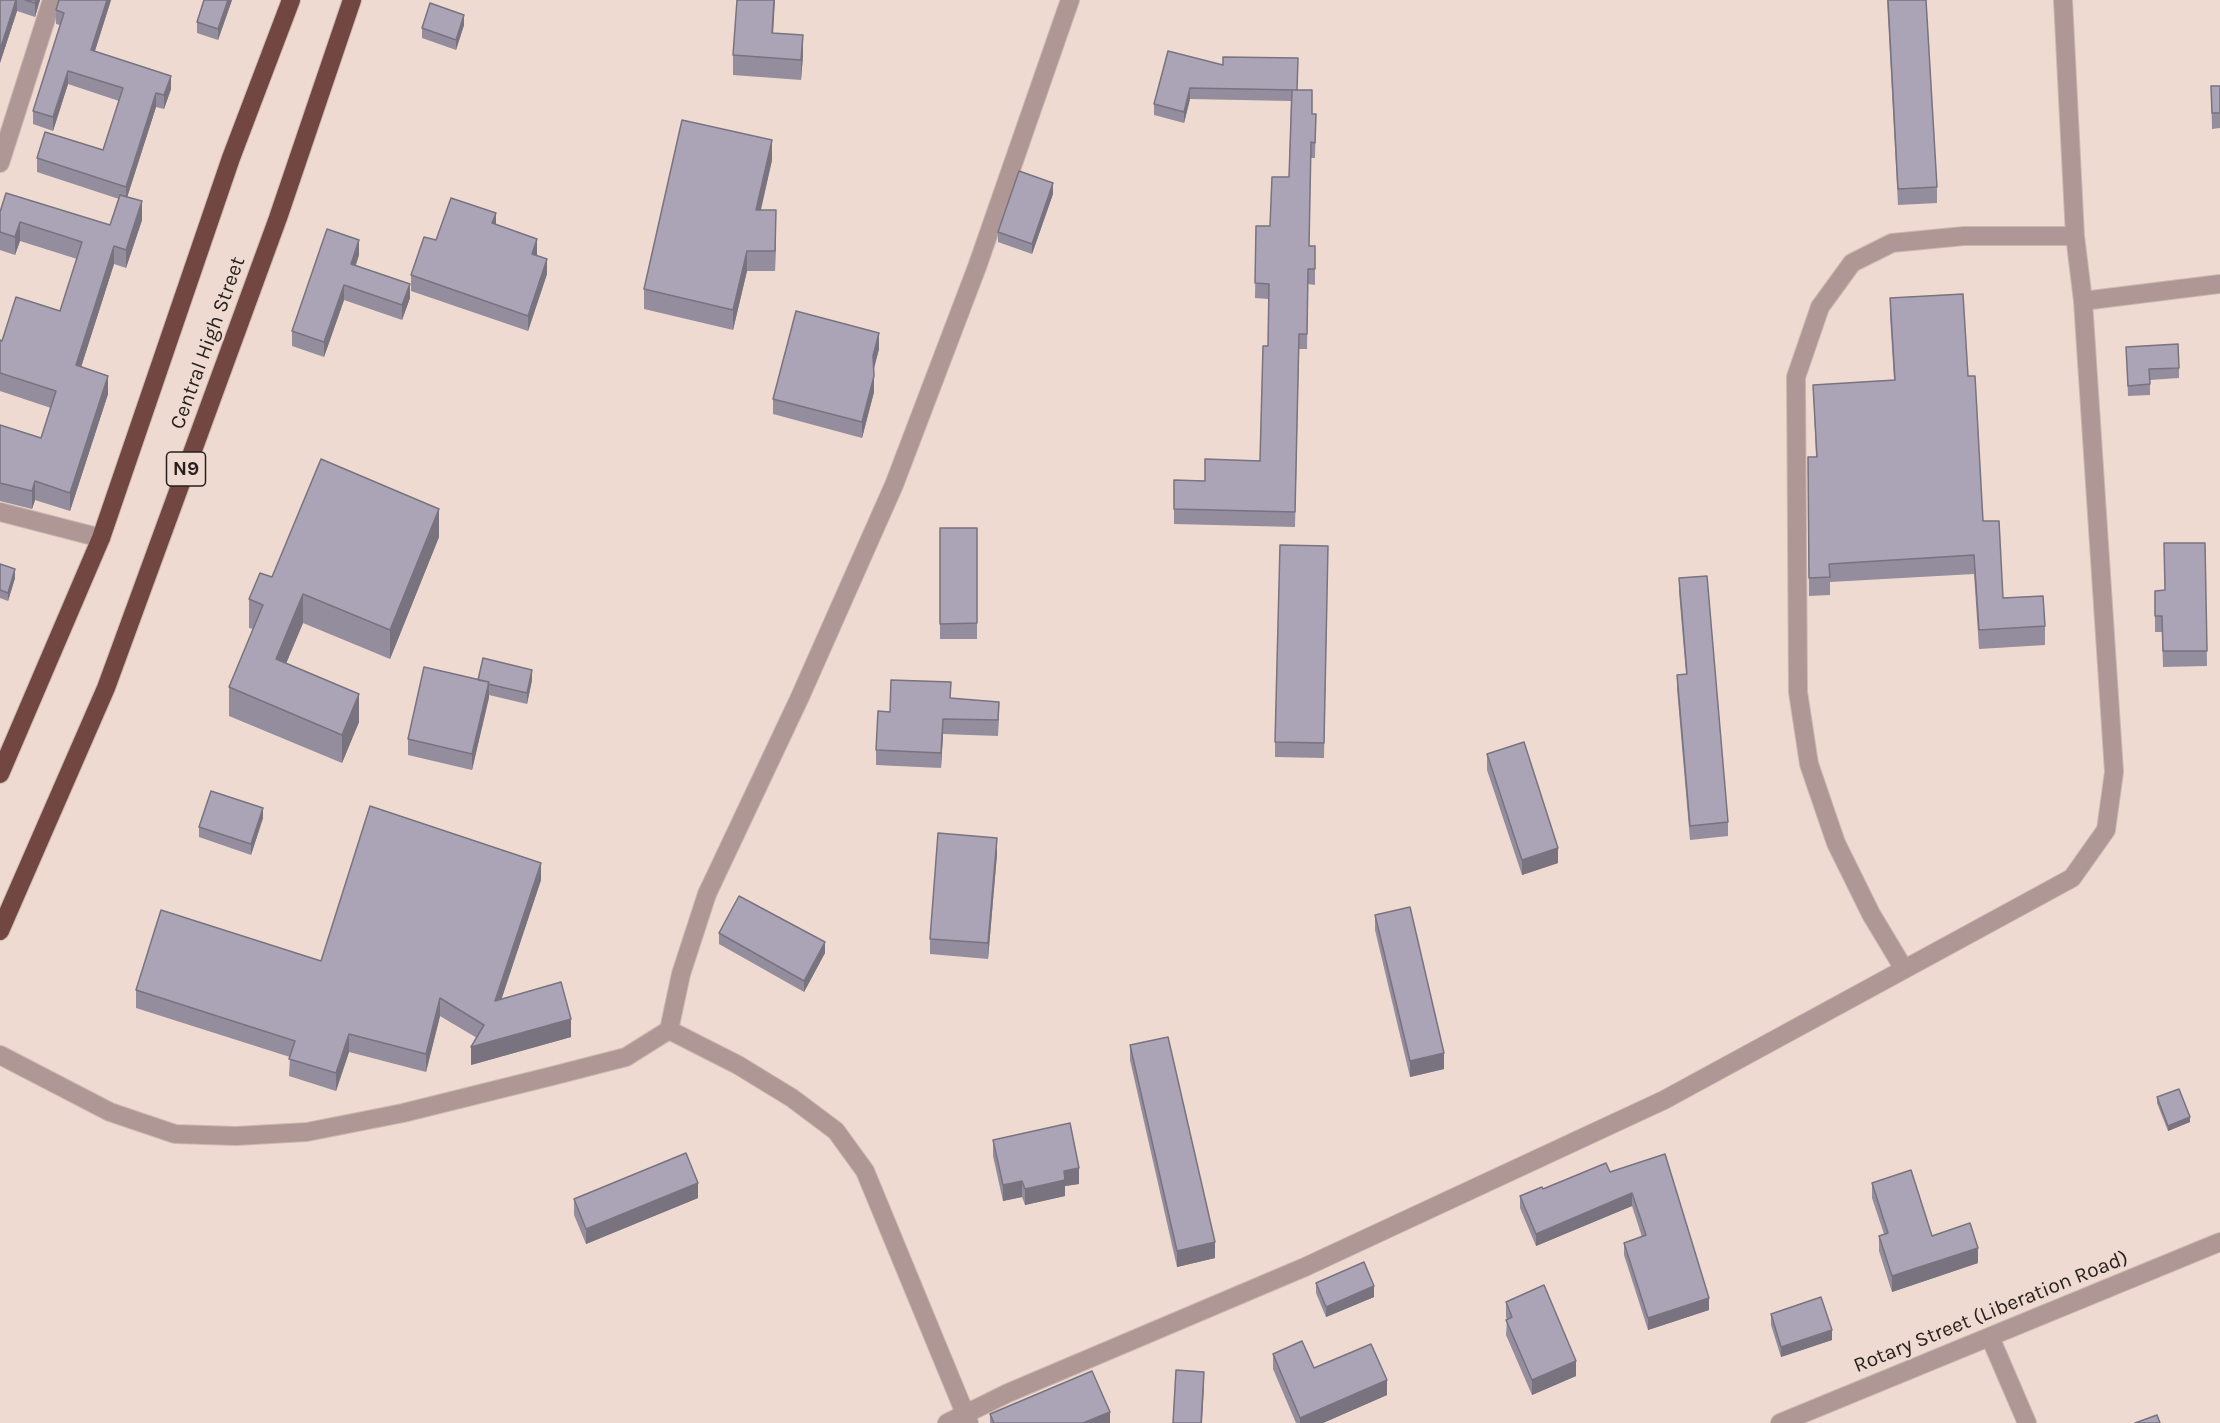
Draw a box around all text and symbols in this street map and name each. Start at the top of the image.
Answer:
street label: Central High Street [165,253,251,433]
road number: N9 [166,452,206,486]
street label: Rotary Street (Liberation Road) [1850,1245,2132,1379]

